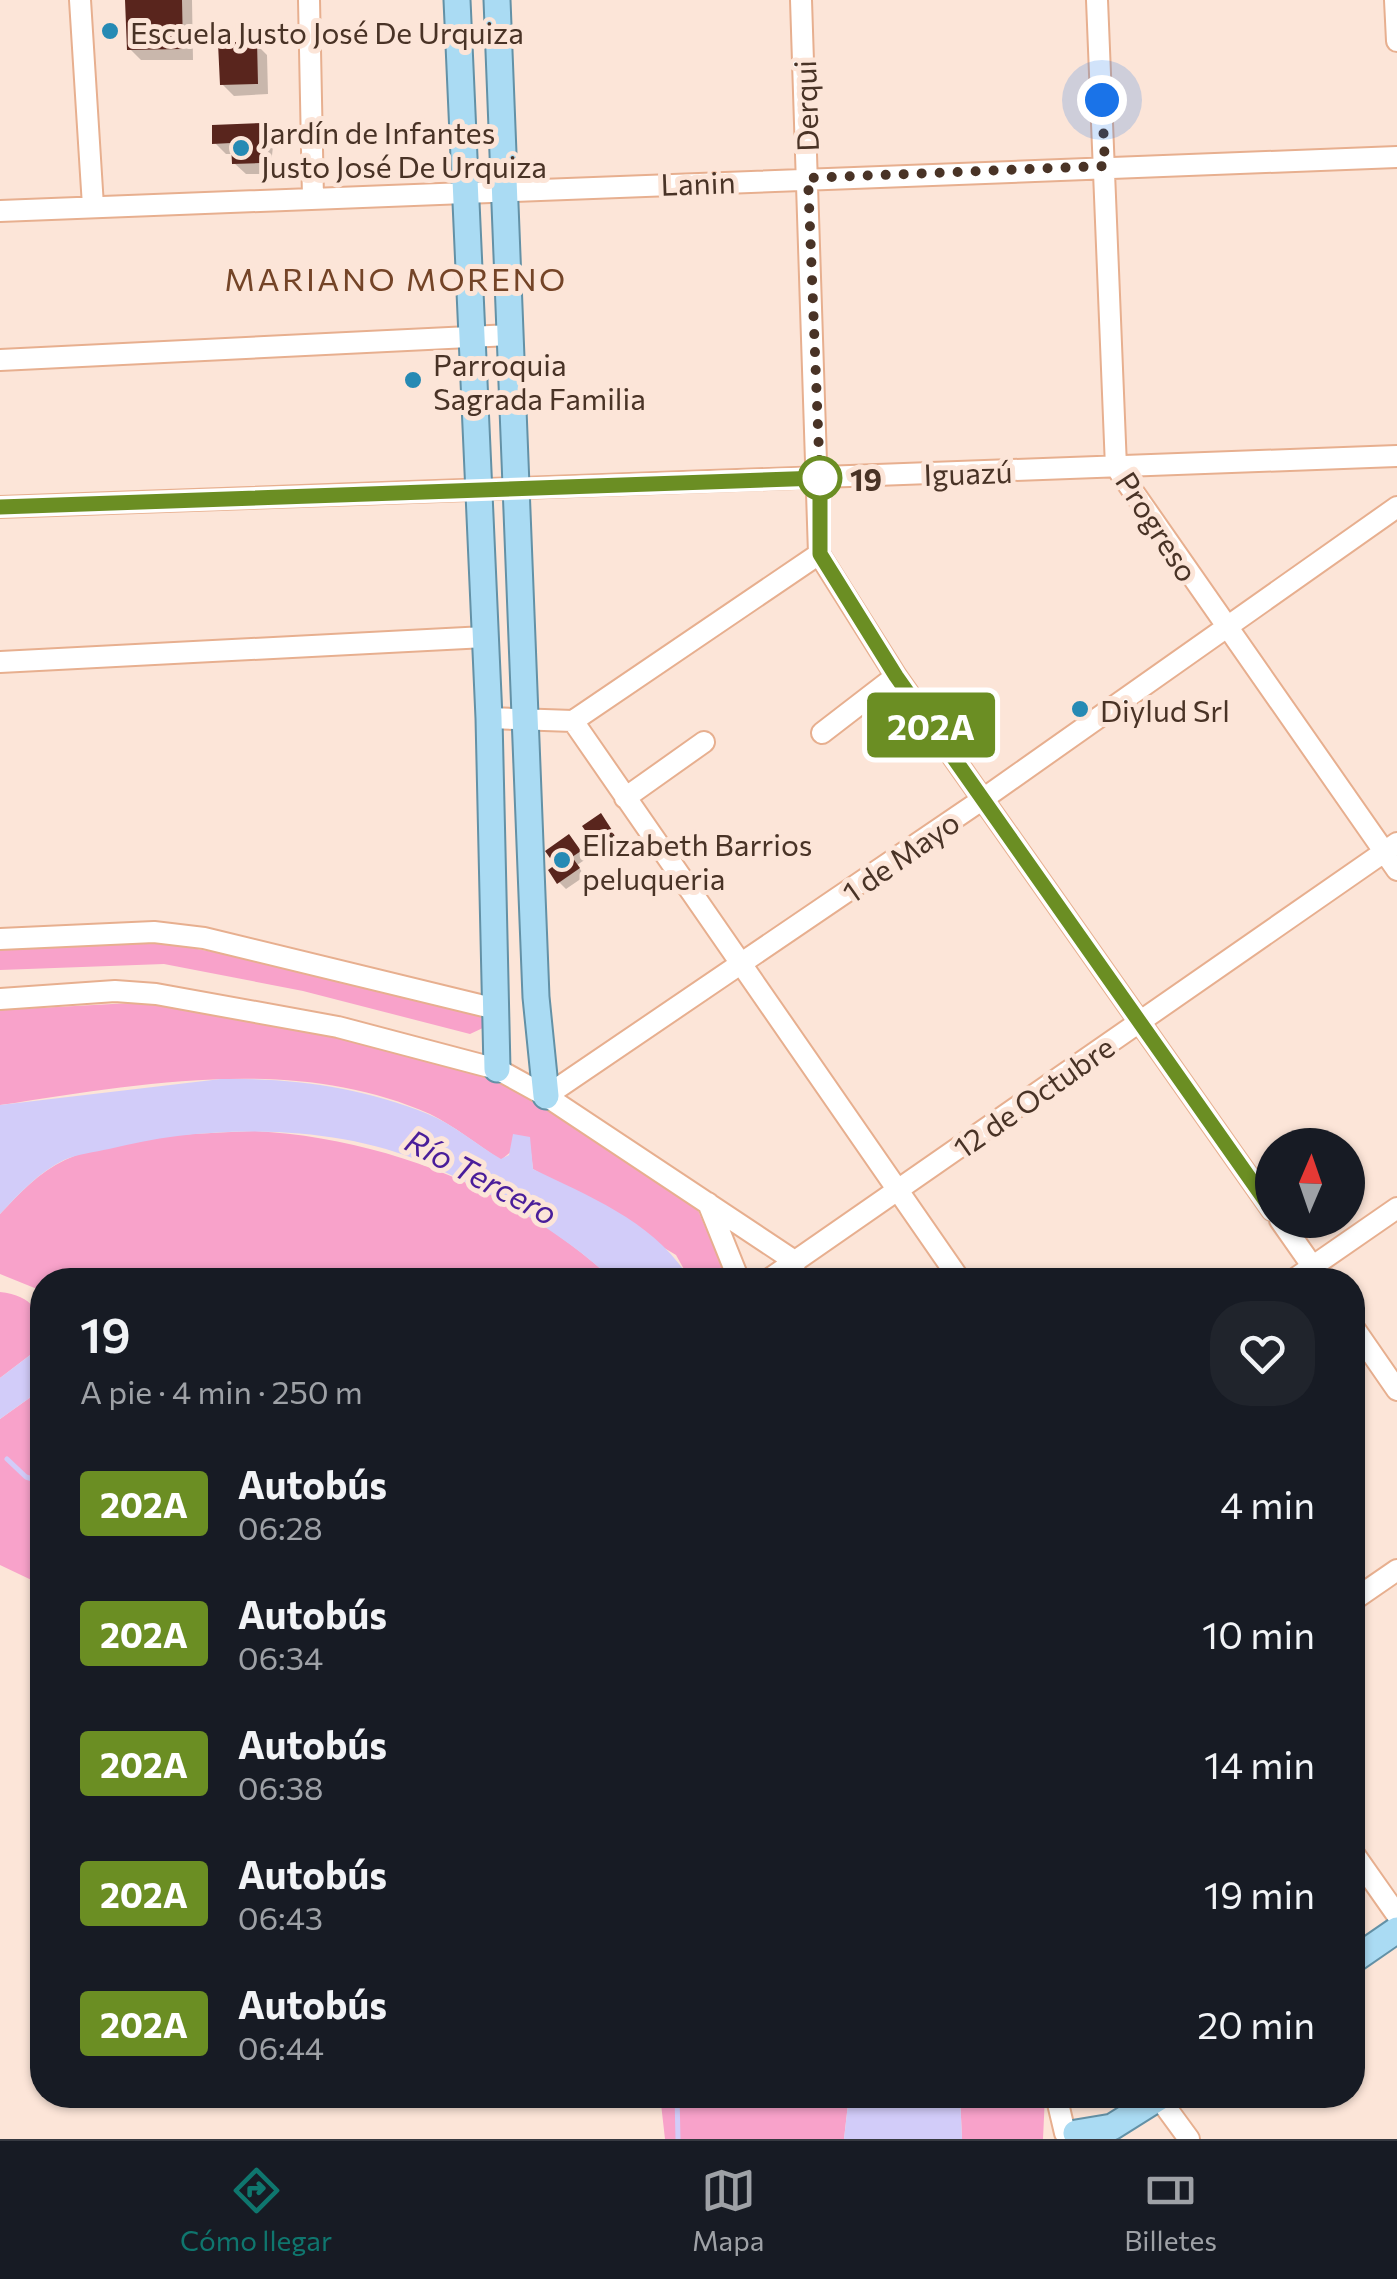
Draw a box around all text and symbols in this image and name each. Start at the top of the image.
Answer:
place label: Escuela Justo José De Urquiza [130,13,524,50]
marker: Escuela Justo José De Urquiza [99,20,121,42]
street label: Derqui [785,60,825,152]
your location [1077,75,1127,125]
place label: Jardín de Infantes Justo José De Urquiza [261,113,547,184]
marker: Jardín de Infantes Justo José De Urquiza [230,137,252,159]
street label: Lanin [660,162,736,202]
district label: MARIANO MORENO [224,258,568,298]
place label: Parroquia Sagrada Familia [433,345,646,416]
marker: Parroquia Sagrada Familia [402,369,424,391]
street label: Iguazú [923,452,1013,492]
marker: 19 [799,457,841,499]
place label: 19 [850,460,882,497]
street label: Progreso [1109,464,1207,588]
place label: Diylud Srl [1100,691,1230,728]
line badge: 202A [861,692,1001,758]
marker: Diylud Srl [1069,698,1091,720]
text: 202A [887,704,975,747]
street label: 1 de Mayo [834,802,966,910]
place label: Elizabeth Barrios peluqueria [582,825,812,896]
marker: Elizabeth Barrios peluqueria [551,849,573,871]
street label: 12 de Octubre [946,1027,1120,1165]
water label: Río Tercero [399,1119,565,1233]
north arrow [1255,1128,1365,1238]
map controls [1255,1128,1365,1238]
button: heart [1210,1301,1315,1406]
text: 19 [80,1304,131,1363]
text: A pie · 4 min · 250 m [80,1371,363,1411]
text: Autobús [238,1460,387,1507]
text: 4 min [1220,1480,1315,1527]
text: 202A [100,1482,188,1525]
text: 06:28 [238,1507,323,1547]
text: Autobús [238,1590,387,1637]
text: 10 min [1202,1610,1315,1657]
text: 202A [100,1612,188,1655]
text: 06:34 [238,1637,323,1677]
text: Autobús [238,1720,387,1767]
text: 14 min [1204,1740,1315,1787]
text: 202A [100,1742,188,1785]
text: 06:38 [238,1767,323,1807]
text: Autobús [238,1850,387,1897]
text: 19 min [1204,1870,1315,1917]
text: 202A [100,1872,188,1915]
text: 06:43 [238,1897,323,1937]
text: Autobús [238,1980,387,2027]
text: 20 min [1197,2000,1315,2047]
text: 202A [100,2002,188,2045]
text: 06:44 [238,2027,324,2067]
tab: Cómo llegar [180,2163,332,2257]
tab: Mapa [692,2163,764,2257]
tab: Billetes [1124,2163,1217,2257]

